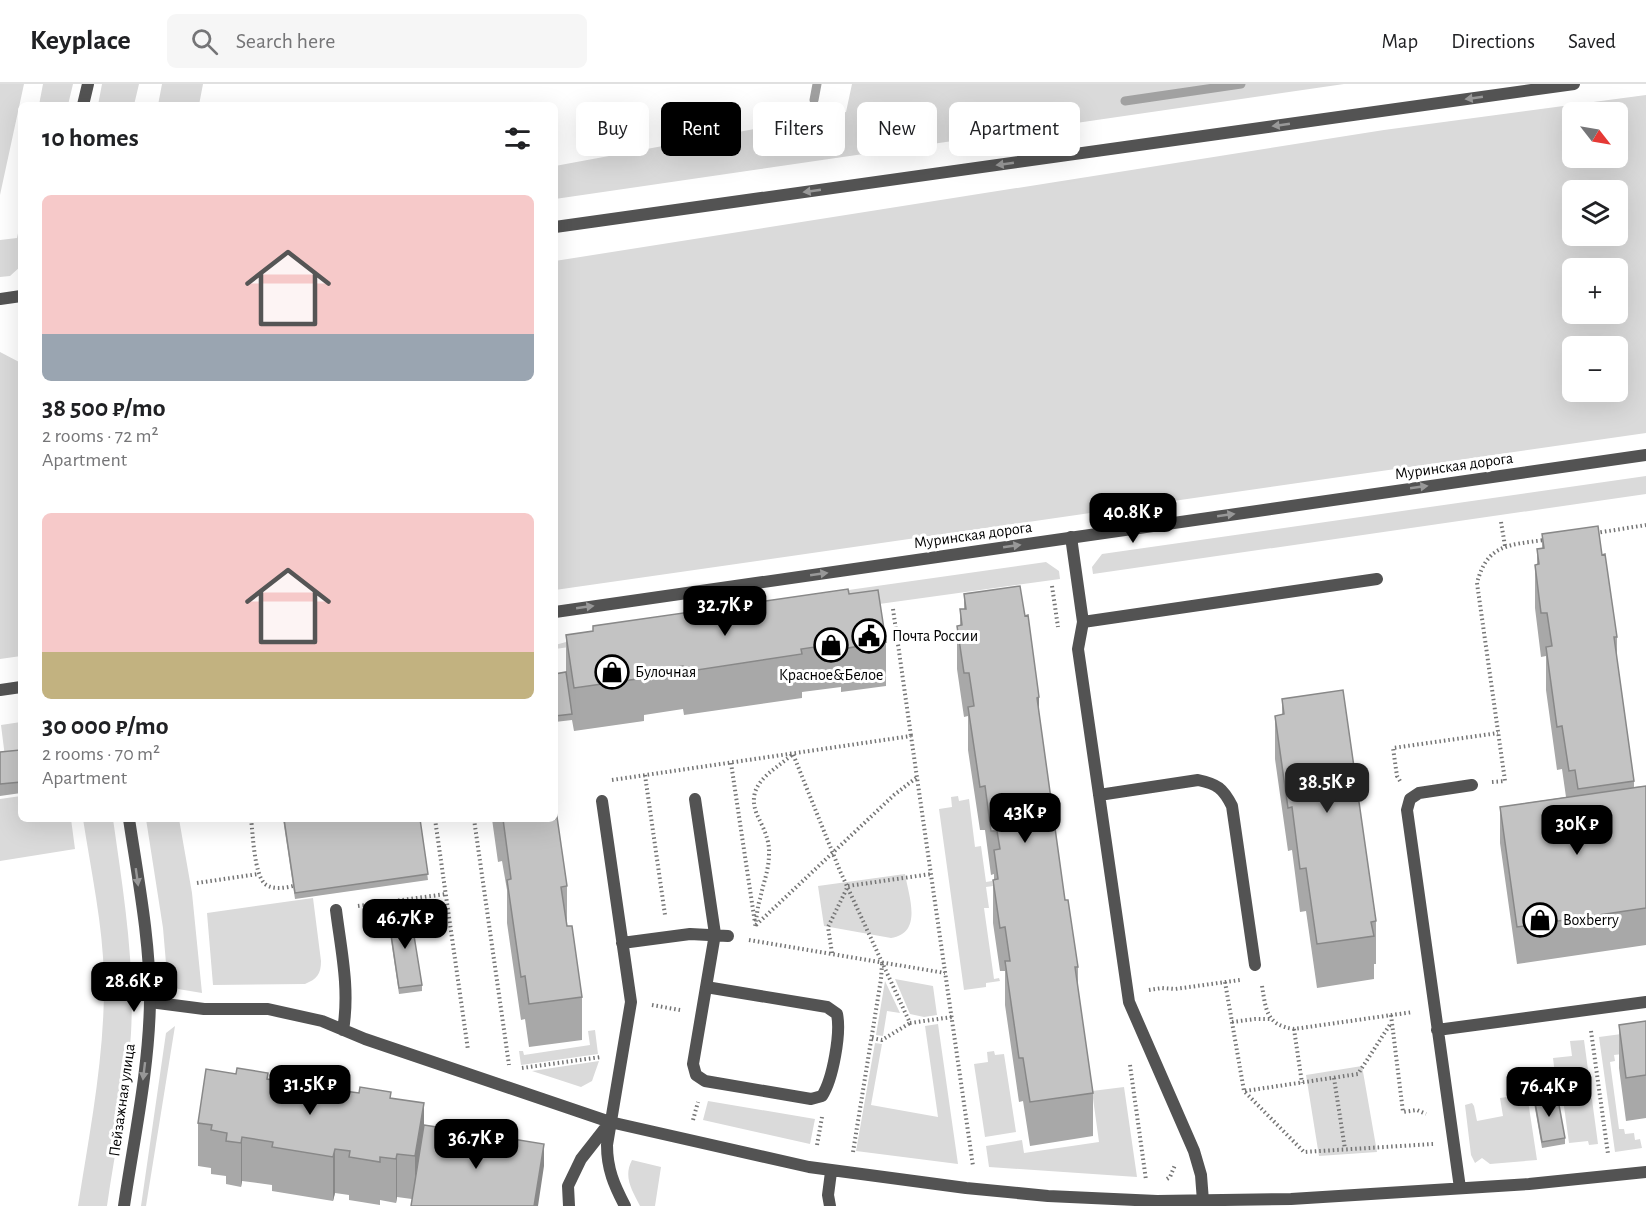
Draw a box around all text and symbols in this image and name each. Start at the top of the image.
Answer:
search box [167,14,587,68]
icon: search [188,25,221,58]
text: Keyplace [30,27,131,55]
text: Search here [236,30,335,52]
text: Map [1382,31,1418,52]
text: Directions [1451,31,1535,52]
text: Saved [1568,31,1616,52]
one-way arrow [1464,93,1483,103]
chip: Buy [576,102,649,156]
chip: Rent [661,102,741,156]
chip: Filters [753,102,845,156]
chip: New [857,102,937,156]
chip: Apartment [949,102,1080,156]
north arrow [1562,102,1628,168]
map controls [1562,102,1628,402]
one-way arrow [1271,121,1290,130]
icon: filters [501,122,534,155]
text: 10 homes [42,125,139,151]
one-way arrow [995,159,1014,168]
button: layers [1562,180,1628,246]
one-way arrow [802,186,821,195]
icon: home [234,234,342,342]
button: + [1562,258,1628,324]
button: − [1562,336,1628,402]
text: 38 500 ₽/mo [42,395,166,421]
text: 2 rooms · 72 m² [42,426,159,446]
text: Apartment [42,450,127,470]
street label: Муринская дорога [1394,450,1514,483]
one-way arrow [1410,483,1429,492]
pin: 40.8K ₽ [1078,493,1188,544]
text: 40.8K ₽ [1104,502,1162,522]
one-way arrow [1217,511,1236,520]
street label: Муринская дорога [913,519,1033,552]
one-way arrow [1003,541,1022,550]
icon: home [234,552,342,660]
one-way arrow [810,569,829,578]
pin: 32.7K ₽ [670,586,780,637]
text: 32.7K ₽ [697,595,753,615]
one-way arrow [576,603,595,612]
public building icon: Почта России [851,618,887,654]
shop icon: Красное&Белое [813,627,849,663]
place label: Почта России [892,628,978,644]
shop icon: Булочная [594,654,630,690]
place label: Булочная [635,664,696,681]
place label: Красное&Белое [779,667,883,683]
text: 30 000 ₽/mo [42,713,169,739]
text: 2 rooms · 70 m² [42,744,160,764]
pin: 38.5K ₽ [1272,763,1382,814]
text: Apartment [42,768,127,788]
text: 38.5K ₽ [1299,772,1355,792]
pin: 43K ₽ [983,793,1067,844]
text: 43K ₽ [1004,802,1046,822]
pin: 30K ₽ [1535,805,1619,856]
text: 30K ₽ [1555,814,1599,834]
one-way arrow [133,867,142,886]
pin: 46.7K ₽ [350,899,460,950]
shop icon: Boxberry [1522,902,1558,938]
text: 46.7K ₽ [377,908,434,928]
place label: Boxberry [1563,912,1619,929]
pin: 28.6K ₽ [79,962,189,1013]
text: 28.6K ₽ [105,971,163,991]
street label: Пейзажная улица [106,1042,139,1158]
one-way arrow [139,1061,149,1080]
pin: 31.5K ₽ [255,1065,365,1116]
pin: 76.4K ₽ [1494,1067,1604,1118]
text: 31.5K ₽ [283,1074,337,1094]
text: 76.4K ₽ [1521,1076,1578,1096]
pin: 36.7K ₽ [421,1119,531,1170]
text: 36.7K ₽ [448,1128,504,1148]

